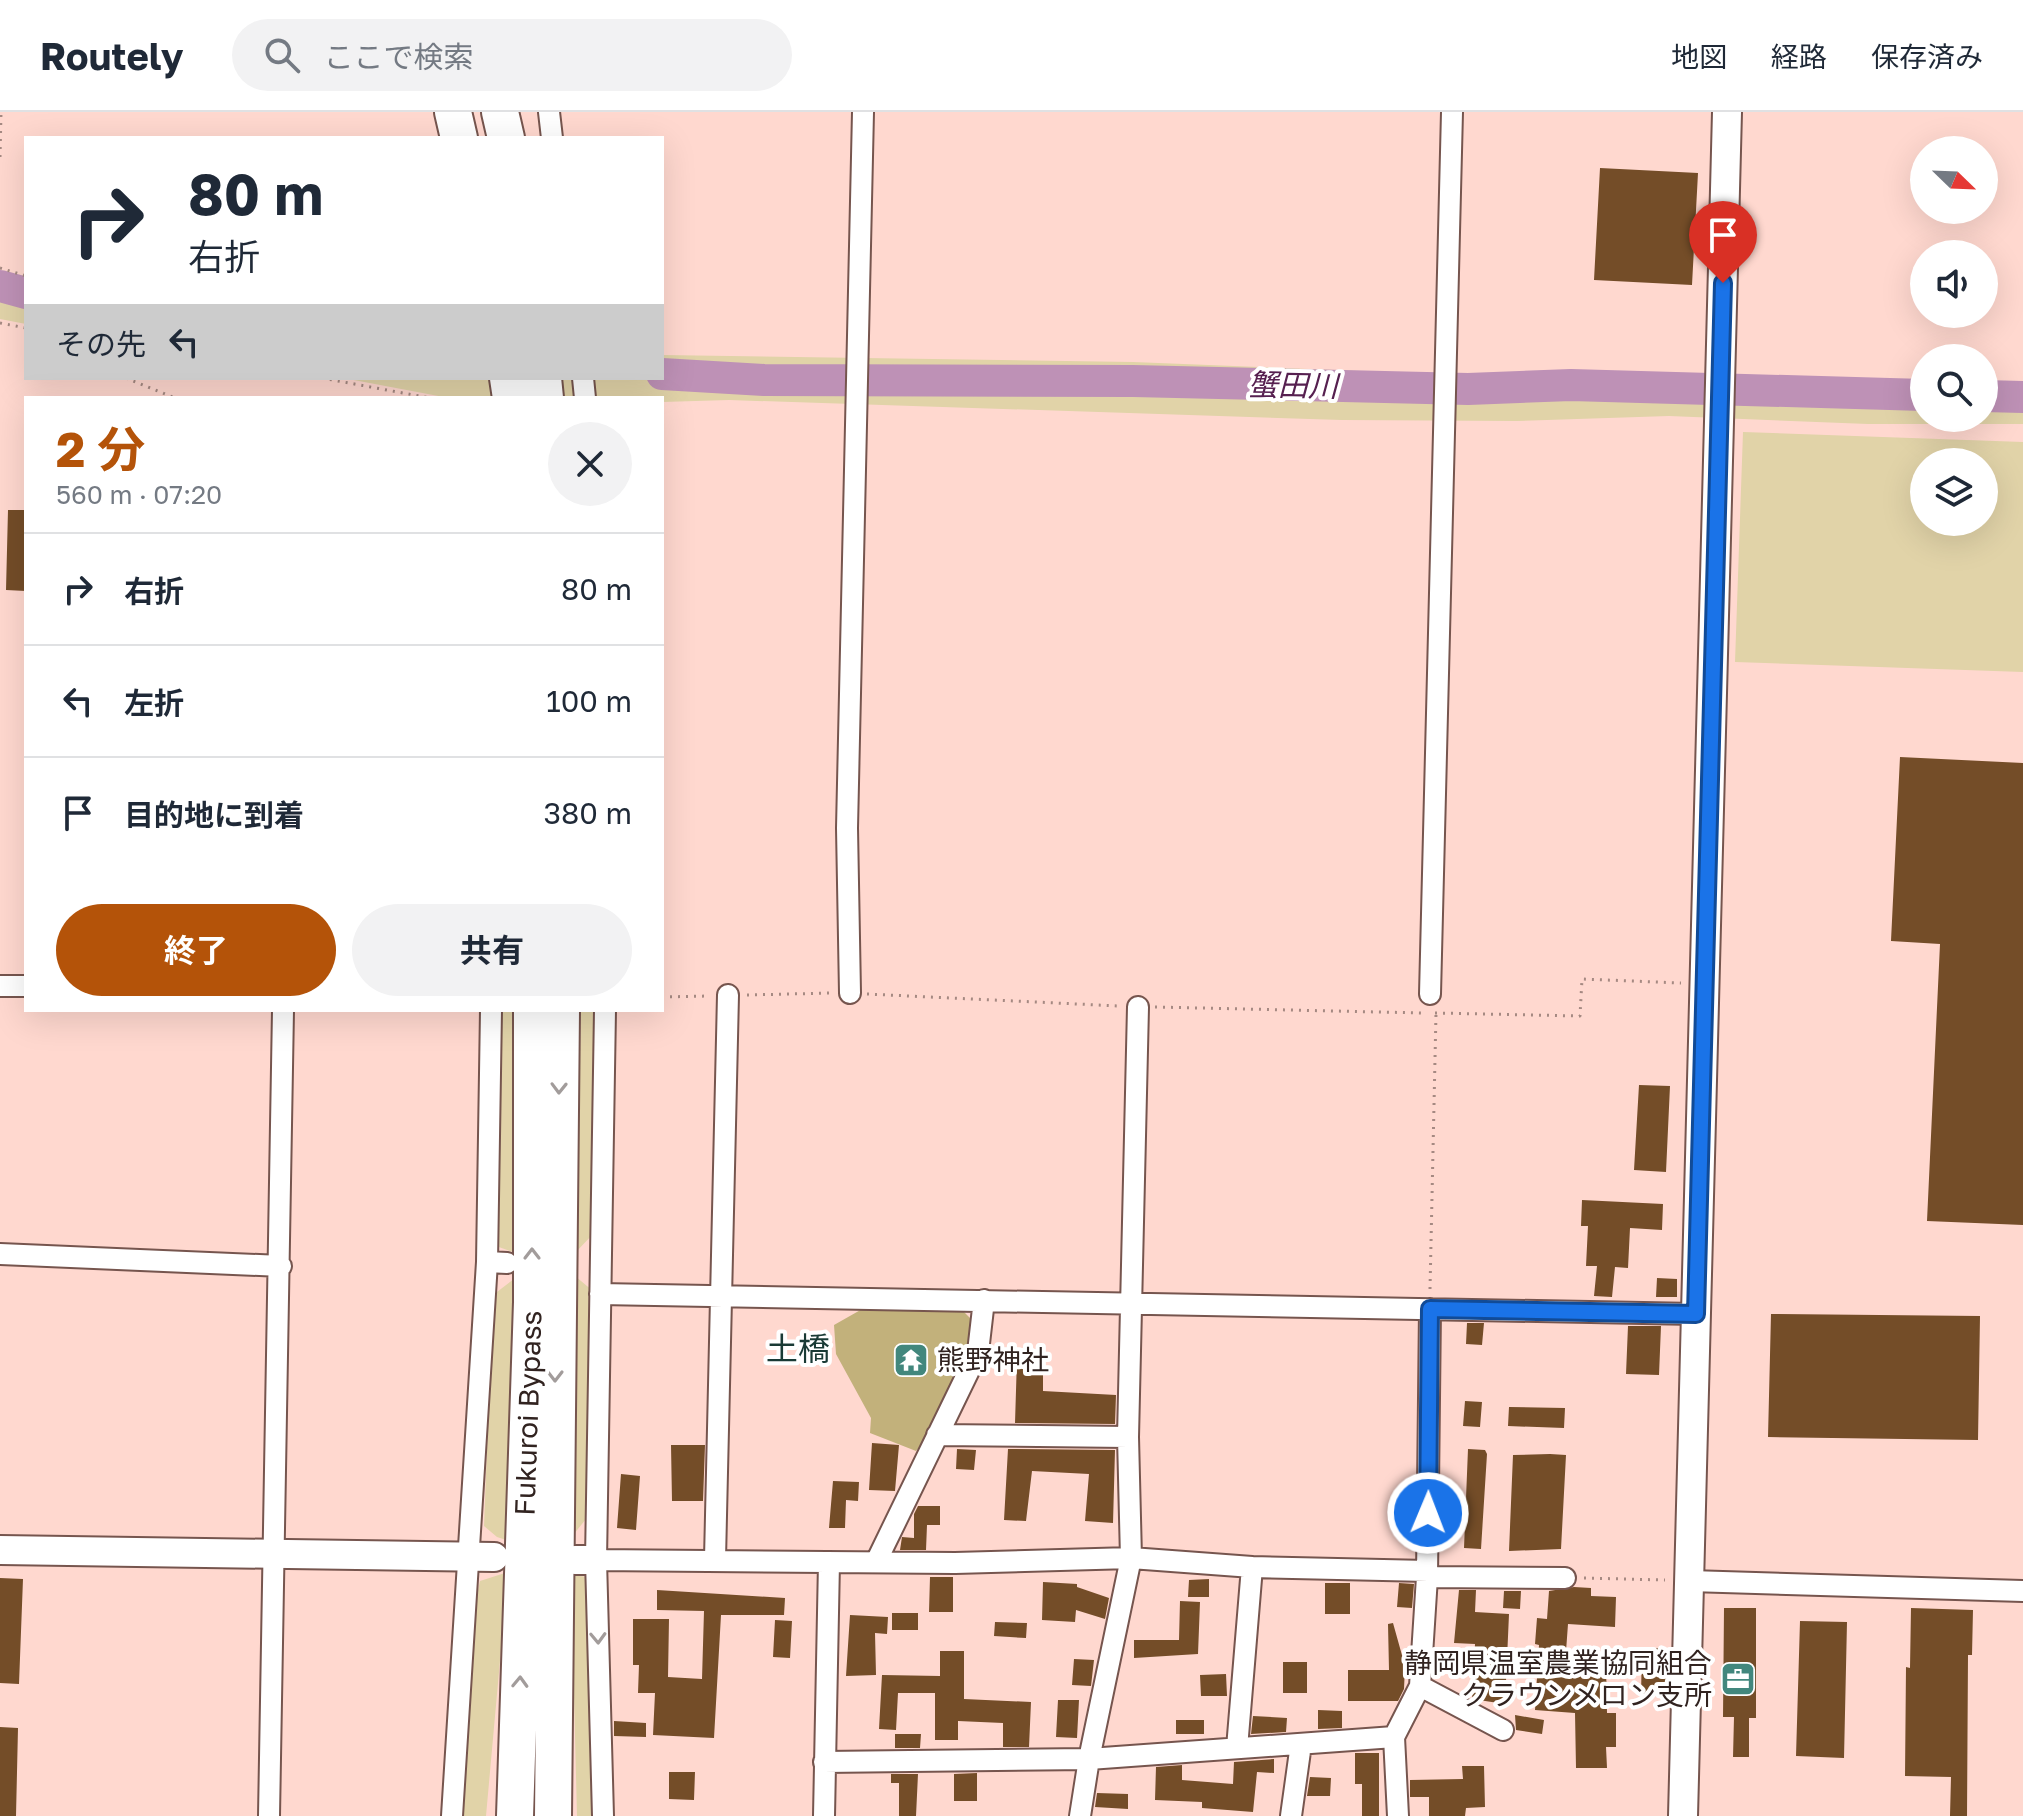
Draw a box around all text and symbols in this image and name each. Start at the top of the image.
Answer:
search box [232,19,792,91]
text: Routely [40,33,184,78]
icon: search [260,33,304,77]
text: ここで検索 [324,39,474,75]
text: 地図 [1671,40,1727,73]
text: 経路 [1771,40,1827,73]
text: 保存済み [1871,40,1983,73]
north arrow [1910,136,1998,224]
map controls [1910,136,1998,536]
text: 80 m [188,160,323,227]
icon: right [56,168,160,272]
pin [1689,201,1757,283]
icon: arrive [1701,213,1745,257]
text: 右折 [188,235,260,278]
button: sound [1910,240,1998,328]
icon: left [162,320,206,364]
text: その先 [56,326,146,362]
button: search [1910,344,1998,432]
water label: 蟹田川 [1248,366,1341,404]
text: 2 分 [56,420,145,478]
button: close [548,422,632,506]
button: layers [1910,448,1998,536]
text: 560 m · 07:20 [56,479,222,510]
icon: right [56,567,100,611]
text: 80 m [561,571,632,607]
text: 右折 [124,573,184,609]
icon: left [56,679,100,723]
text: 100 m [546,683,632,719]
text: 左折 [124,685,184,721]
icon: arrive [56,791,100,835]
text: 380 m [544,795,632,831]
text: 目的地に到着 [124,797,304,833]
button: 終了 [56,904,336,996]
button: 共有 [352,904,632,996]
one-way arrow [551,1082,568,1095]
one-way arrow [523,1247,541,1260]
street label: Fukuroi Bypass [507,1310,548,1516]
district label: 土橋 [766,1329,830,1367]
temple icon: 熊野神社 [892,1341,930,1379]
place label: 熊野神社 [937,1343,1049,1376]
one-way arrow [546,1370,564,1383]
position arrow [1386,1471,1470,1555]
one-way arrow [590,1632,607,1645]
place label: 静岡県温室農業協同組合 クラウンメロン支所 [1404,1646,1712,1711]
office icon: 静岡県温室農業協同組合 クラウンメロン支所 [1719,1660,1757,1698]
one-way arrow [511,1675,528,1688]

